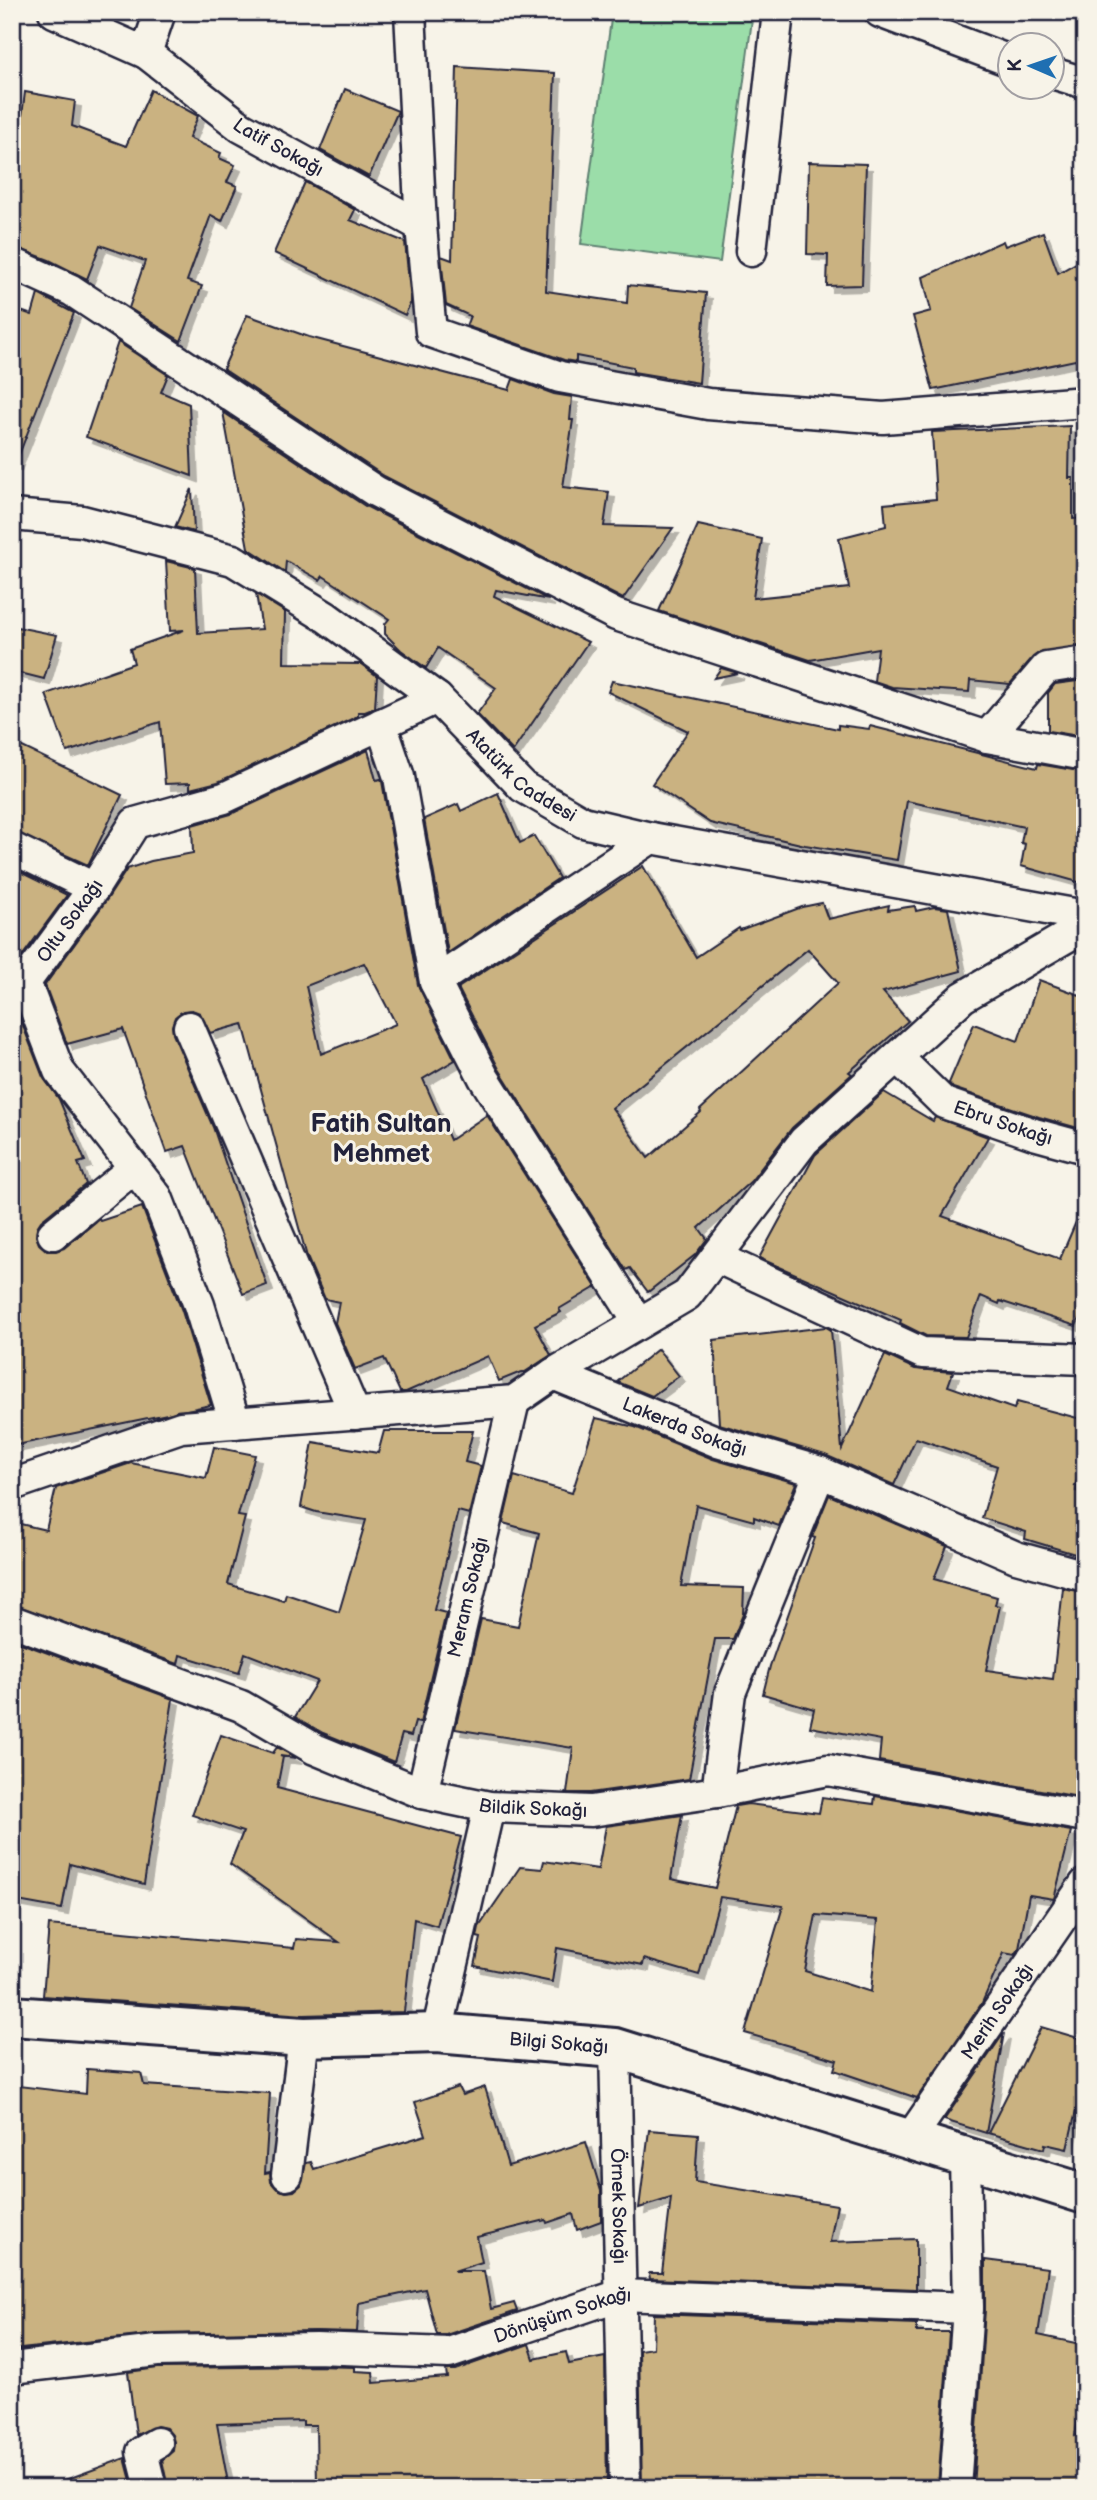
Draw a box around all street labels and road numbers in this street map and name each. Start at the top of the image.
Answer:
street label: Latif Sokağı [228,113,327,182]
street label: Atatürk Caddesi [461,724,580,827]
street label: Oltu Sokağı [32,875,108,967]
street label: Ebru Sokağı [950,1096,1055,1150]
street label: Lakerda Sokağı [619,1392,750,1461]
street label: Meram Sokağı [443,1535,493,1660]
street label: Bildik Sokağı [477,1794,588,1822]
street label: Merih Sokağı [956,1959,1039,2064]
street label: Bilgi Sokağı [508,2028,609,2059]
street label: Örnek Sokağı [606,2148,631,2264]
street label: Dönüşüm Sokağı [491,2283,632,2348]

